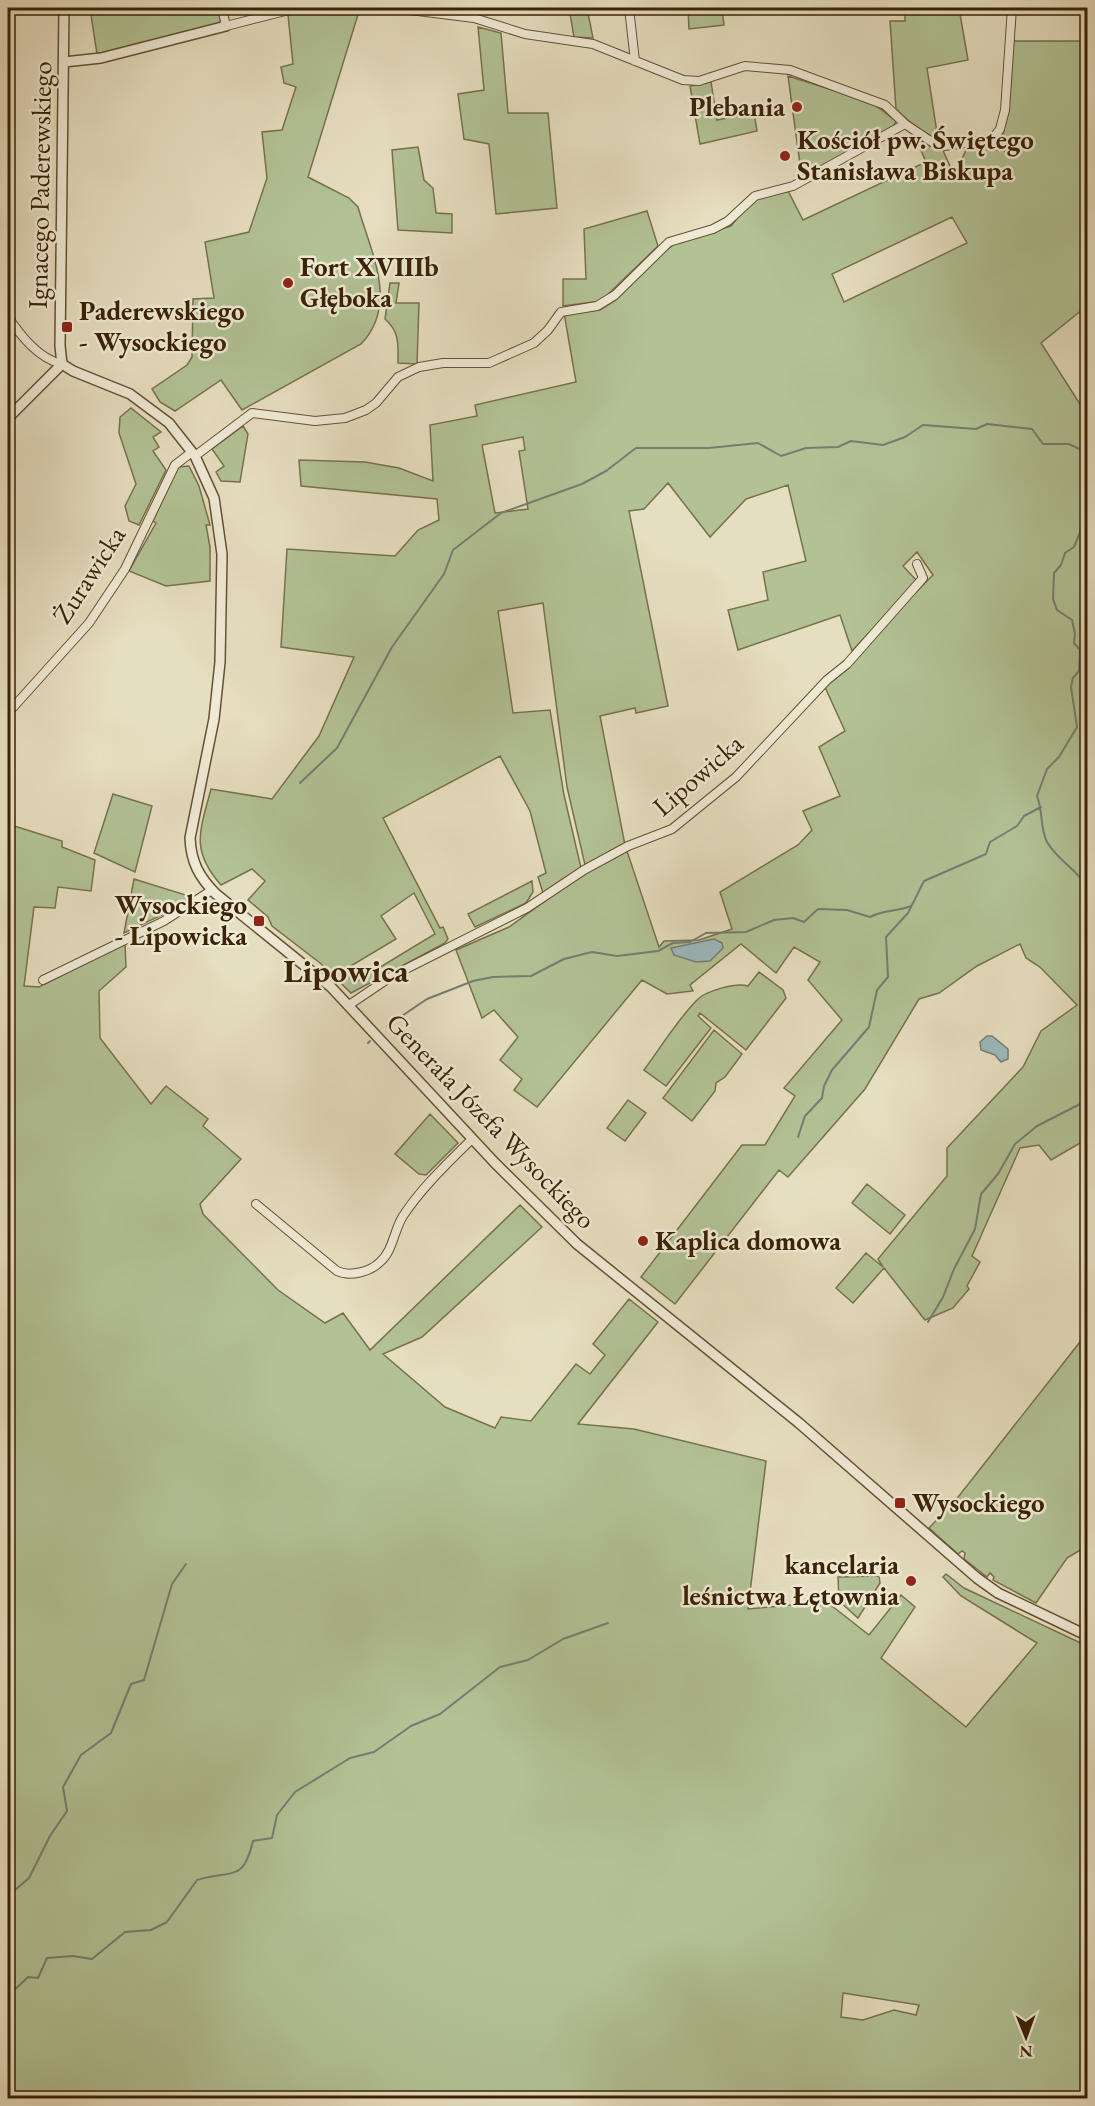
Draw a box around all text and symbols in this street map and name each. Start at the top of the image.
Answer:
street label: Ignacego Paderewskiego [20,61,59,309]
place label: Plebania [689,89,785,124]
marker: Plebania [790,100,804,114]
place label: Kościół pw. Świętego Stanisława Biskupa [797,122,1034,188]
marker: Kościół pw. Świętego Stanisława Biskupa [778,149,792,163]
place label: Fort XVIIIb Głęboka [300,249,439,315]
marker: Fort XVIIIb Głęboka [281,276,295,290]
place label: Paderewskiego - Wysockiego [79,293,245,359]
marker: Paderewskiego - Wysockiego [60,320,74,334]
street label: Żurawicka [44,519,133,630]
street label: Lipowicka [645,726,750,824]
place label: Wysockiego - Lipowicka [114,887,247,953]
marker: Wysockiego - Lipowicka [252,914,266,928]
district label: Lipowica [283,949,409,992]
street label: Generała Józefa Wysockiego [379,1005,604,1236]
place label: Kaplica domowa [655,1223,841,1258]
marker: Kaplica domowa [636,1234,650,1248]
place label: Wysockiego [912,1485,1045,1520]
marker: Wysockiego [893,1496,907,1510]
place label: kancelaria leśnictwa Łętownia [682,1547,899,1613]
marker: kancelaria leśnictwa Łętownia [904,1574,918,1588]
north arrow [996,2007,1056,2067]
text: N [1020,2041,1033,2062]

